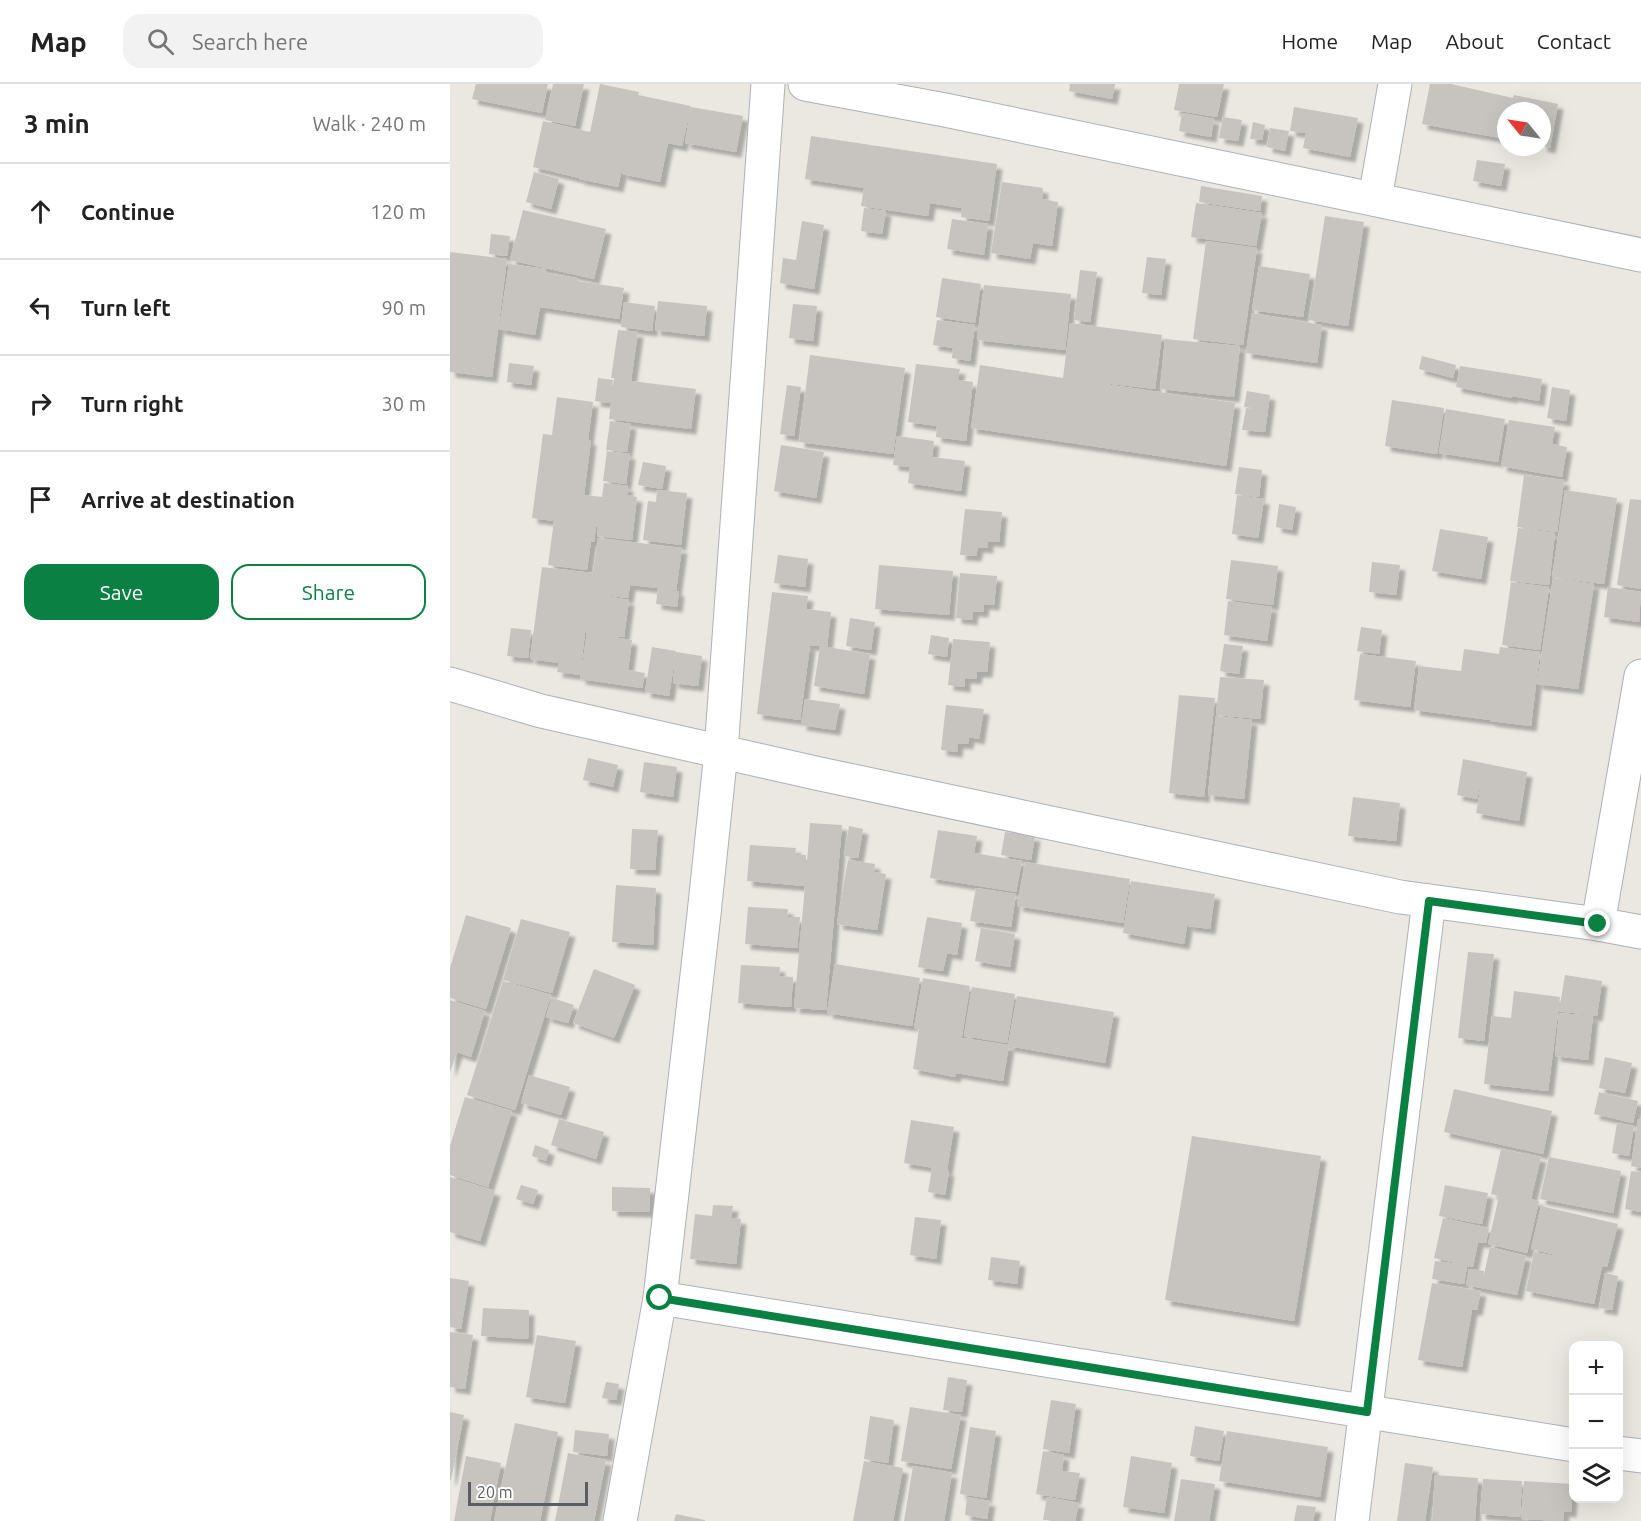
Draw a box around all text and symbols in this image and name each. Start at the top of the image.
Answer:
search box [123,14,543,68]
icon: search [144,25,177,58]
text: Map [30,26,87,57]
text: Search here [192,29,308,54]
text: Home [1281,29,1338,53]
text: Map [1371,29,1412,53]
text: About [1445,29,1504,53]
text: Contact [1537,29,1611,53]
north arrow [1497,102,1551,156]
text: 3 min [24,109,90,138]
text: Walk · 240 m [313,112,426,135]
icon: ahead [24,195,57,228]
text: Continue [81,199,175,224]
text: 120 m [370,200,426,223]
icon: left [24,291,57,324]
text: Turn left [81,295,171,320]
text: 90 m [382,296,426,319]
icon: right [24,387,57,420]
text: Turn right [81,391,183,416]
text: 30 m [382,392,426,415]
icon: arrive [24,483,57,516]
text: Arrive at destination [81,487,295,512]
button: Save [24,564,219,620]
button: Share [231,564,426,620]
route end [1584,910,1610,936]
route start [646,1284,672,1310]
map controls [1569,1341,1623,1503]
button: + [1569,1341,1623,1395]
button: − [1569,1395,1623,1449]
button: layers [1569,1449,1623,1503]
scale bar [468,1479,588,1506]
text: 20 m [477,1483,513,1501]

